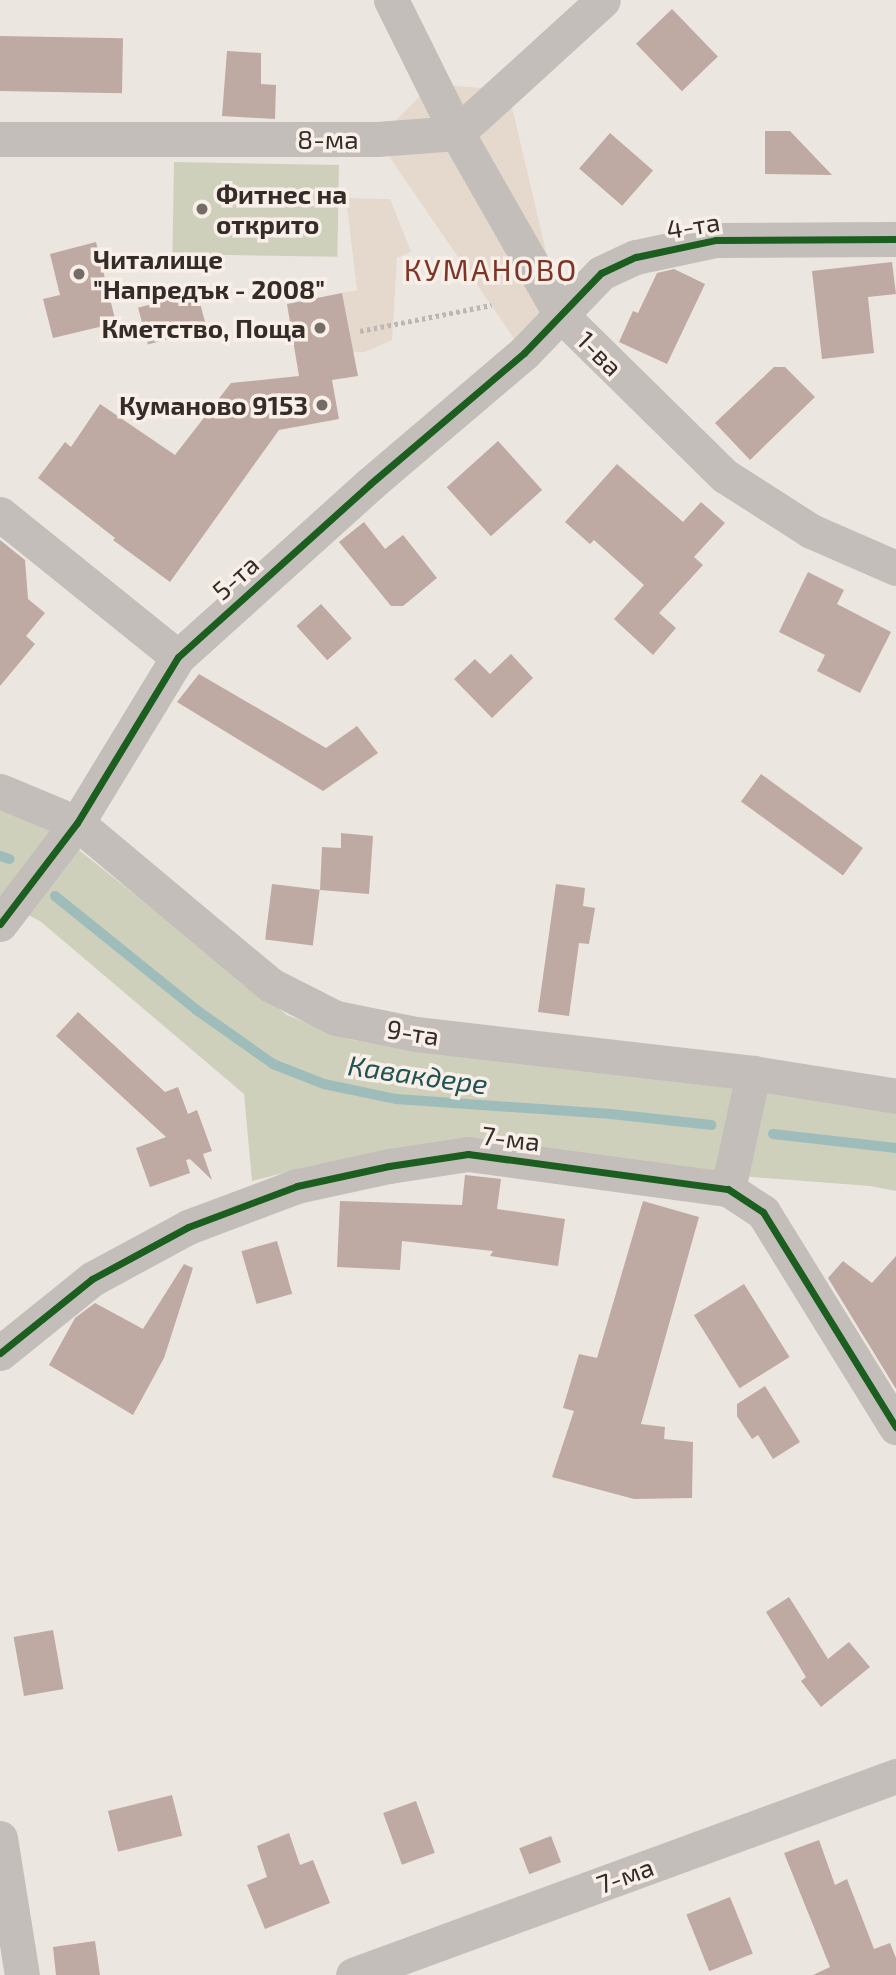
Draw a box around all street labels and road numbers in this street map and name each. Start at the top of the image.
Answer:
street label: 8-ма [297,123,359,155]
street label: 4-та [664,205,722,245]
street label: 1-ва [571,324,629,382]
street label: 5-та [205,548,265,606]
street label: 9-та [385,1012,441,1052]
street label: 7-ма [480,1119,542,1157]
street label: 7-ма [592,1850,658,1900]

